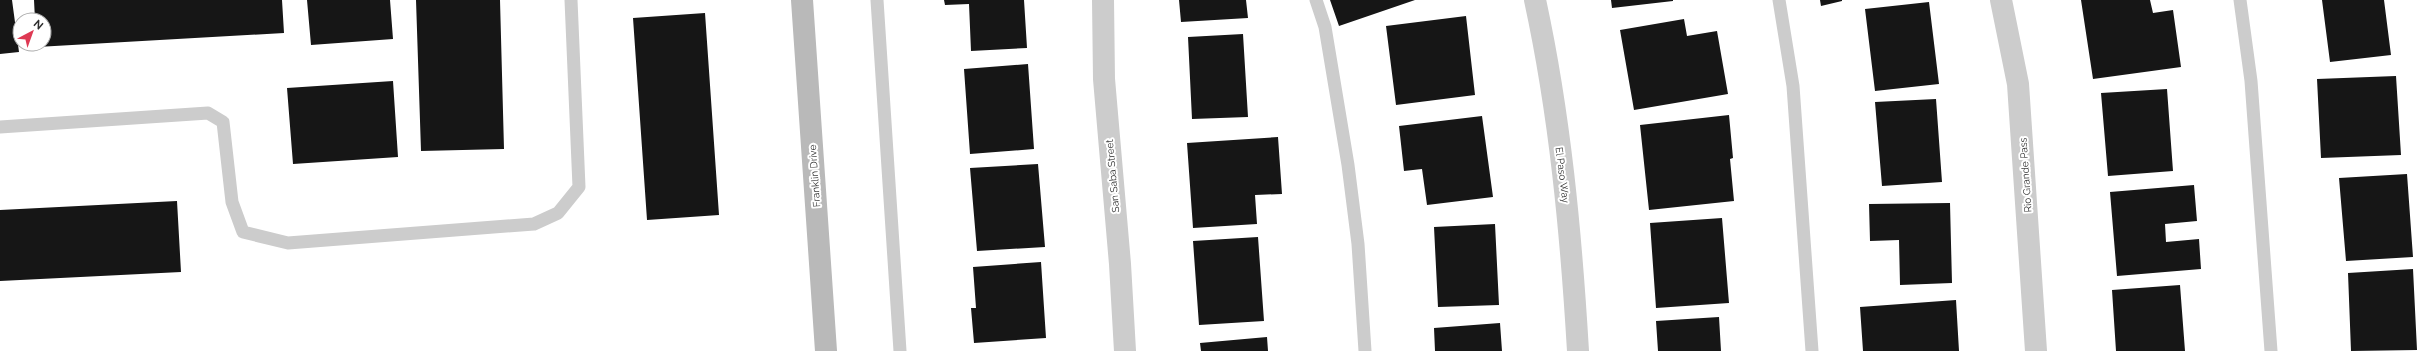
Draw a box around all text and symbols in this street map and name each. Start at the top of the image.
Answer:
north arrow [12,12,52,52]
text: N [31,17,46,32]
street label: Rio Grande Pass [2017,137,2034,213]
street label: San Saba Street [1104,138,1121,213]
street label: Franklin Drive [807,144,822,208]
street label: El Paso Way [1554,146,1571,204]

